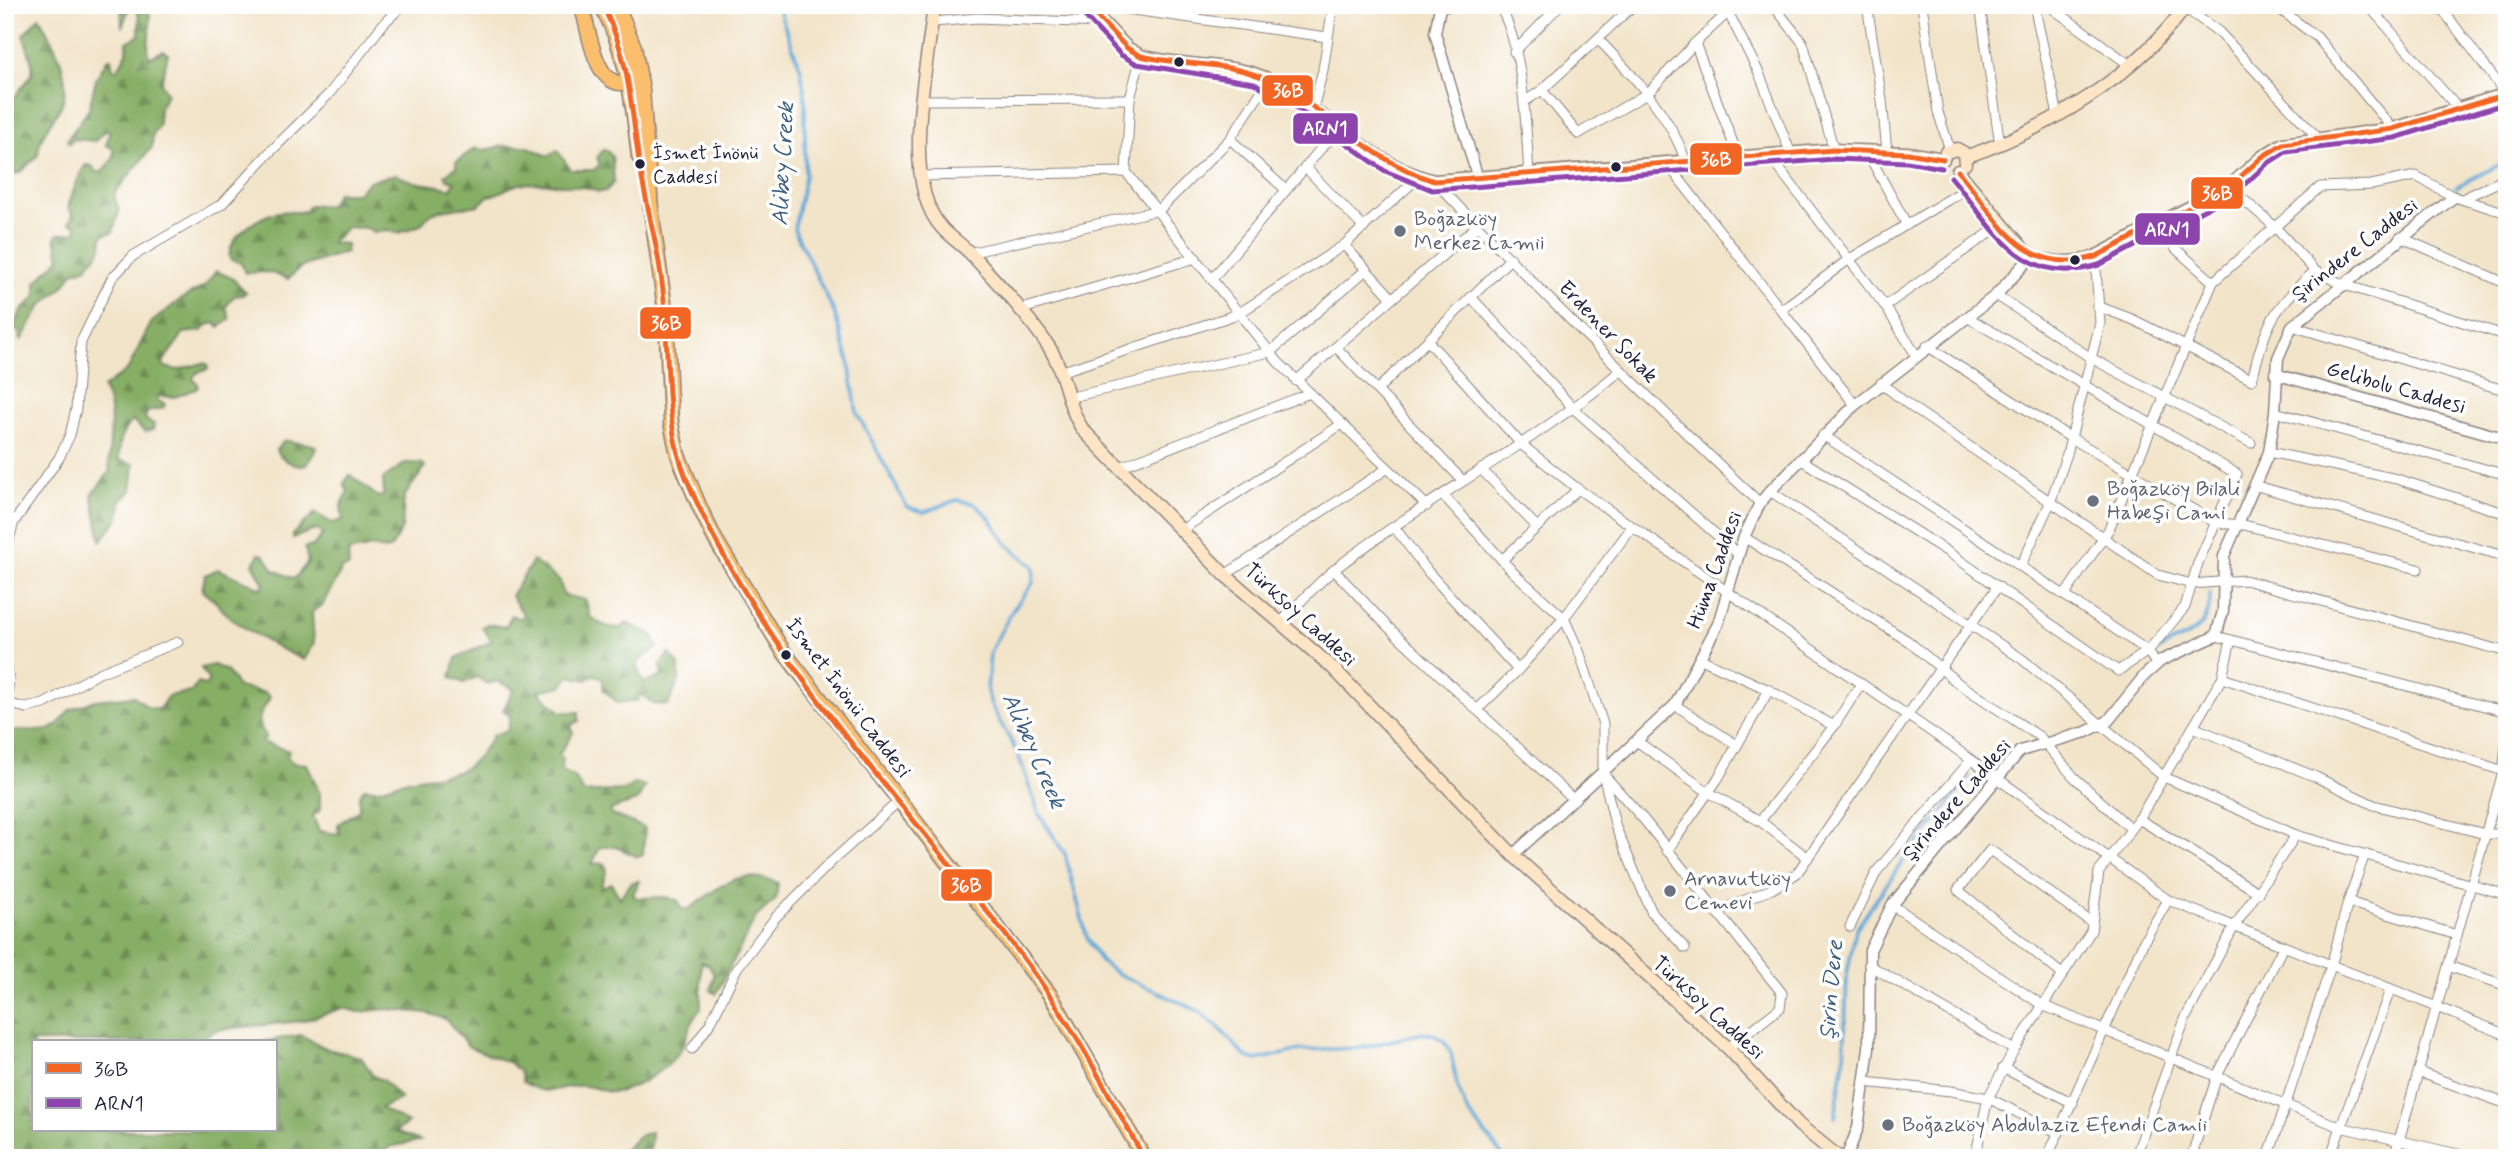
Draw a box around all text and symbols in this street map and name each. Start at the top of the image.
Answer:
unlabelled marker [1172,55,1186,69]
line badge: 36B [1261,74,1314,107]
text: 36B [1272,79,1304,104]
water label: Alibey Creek [766,100,802,227]
line badge: ARN1 [1292,112,1359,145]
text: ARN1 [1302,117,1348,142]
place label: İsmet İnönü Caddesi [653,141,758,190]
line badge: 36B [1689,142,1743,176]
text: 36B [1700,148,1732,173]
marker: İsmet İnönü Caddesi [633,157,647,171]
unlabelled marker [1609,160,1623,174]
line badge: 36B [2190,176,2244,210]
text: 36B [2201,182,2233,207]
street label: Şirindere Caddesi [2286,192,2424,308]
place label: Boğazköy Merkez Camii [1414,205,1545,257]
line badge: ARN1 [2134,212,2201,246]
text: ARN1 [2144,218,2190,243]
marker: Boğazköy Merkez Camii [1392,223,1408,239]
unlabelled marker [2068,253,2082,267]
street label: Erdener Sokak [1552,275,1664,390]
line badge: 36B [639,306,692,340]
text: 36B [650,312,682,337]
street label: Gelibolu Caddesi [2323,355,2469,421]
place label: Boğazköy Bilali Habeşi Cami [2107,475,2240,527]
marker: Boğazköy Bilali Habeşi Cami [2085,493,2101,509]
street label: Hüma Caddesi [1681,507,1749,633]
street label: Türksoy Caddesi [1238,557,1363,673]
street label: İsmet İnönü Caddesi [779,612,917,784]
unlabelled marker [779,648,793,662]
water label: Alibey Creek [994,688,1072,815]
street label: Şirindere Caddesi [1896,733,2018,867]
place label: Arnavutköy Cemevi [1684,865,1791,917]
line badge: 36B [940,868,993,902]
text: 36B [950,874,982,899]
marker: Arnavutköy Cemevi [1662,883,1678,899]
water label: Şirin Dere [1813,939,1851,1041]
street label: Türksoy Caddesi [1646,950,1771,1066]
legend [32,1040,276,1132]
text: 36B [94,1056,128,1084]
text: ARN1 [94,1090,144,1118]
place label: Boğazköy Abdulaziz Efendi Camii [1902,1111,2208,1139]
marker: Boğazköy Abdulaziz Efendi Camii [1880,1117,1896,1133]

